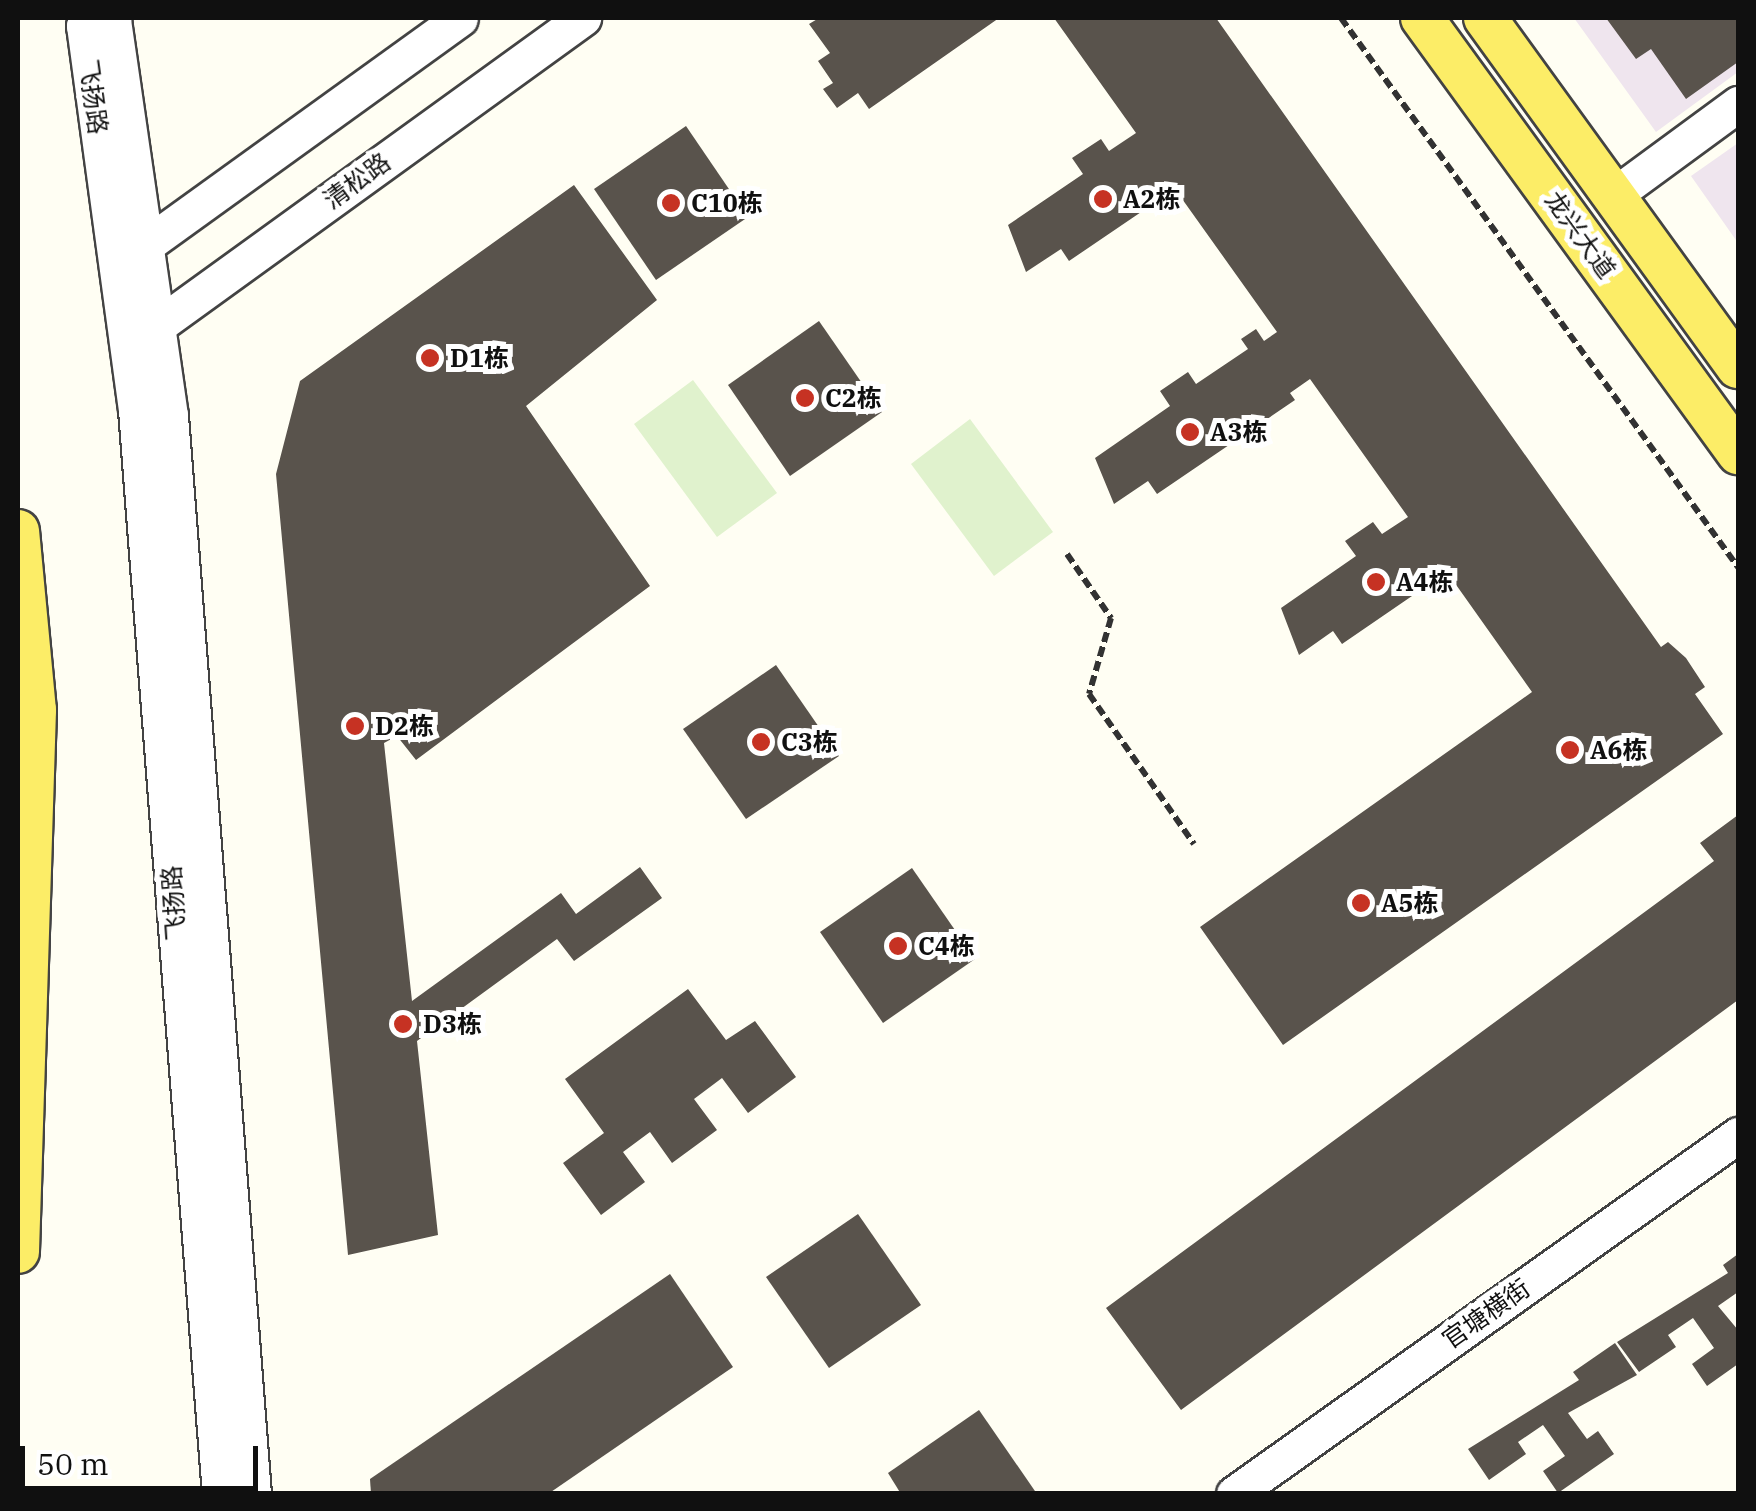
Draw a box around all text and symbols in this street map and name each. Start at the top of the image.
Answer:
street label: 飞扬路 [73,58,113,136]
street label: 清松路 [318,147,396,215]
place label: A2栋 [1123,184,1180,214]
street label: 龙兴大道 [1538,186,1622,284]
place label: C10栋 [691,188,763,218]
marker: A2栋 [1092,188,1114,210]
marker: C10栋 [660,192,682,214]
place label: D1栋 [450,343,509,373]
marker: D1栋 [419,347,441,369]
place label: C2栋 [825,383,882,413]
marker: C2栋 [794,387,816,409]
place label: A3栋 [1210,417,1267,447]
marker: A3栋 [1179,421,1201,443]
place label: A4栋 [1396,567,1453,597]
marker: A4栋 [1365,571,1387,593]
place label: D2栋 [375,711,434,741]
marker: D2栋 [344,715,366,737]
place label: C3栋 [781,727,838,757]
marker: C3栋 [750,731,772,753]
place label: A6栋 [1590,735,1647,765]
marker: A6栋 [1559,739,1581,761]
street label: 飞扬路 [156,865,192,941]
place label: A5栋 [1381,888,1438,918]
marker: A5栋 [1350,892,1372,914]
place label: C4栋 [918,931,975,961]
marker: C4栋 [887,935,909,957]
place label: D3栋 [423,1009,482,1039]
marker: D3栋 [392,1013,414,1035]
street label: 官塘横街 [1436,1273,1536,1355]
scale bar [25,1426,262,1488]
text: 50 m [37,1444,109,1483]

